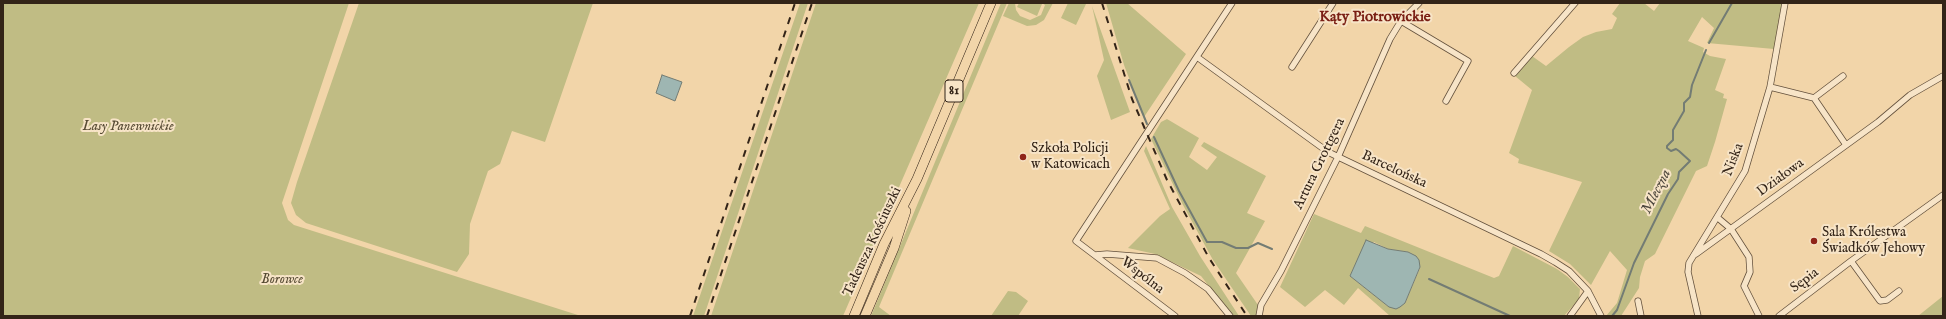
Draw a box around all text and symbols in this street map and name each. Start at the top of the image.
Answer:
district label: Kąty Piotrowickie [1319,9,1431,27]
road number: 81 [945,80,963,102]
street label: Artura Grottgera [1291,116,1349,212]
park label: Lasy Panewnickie [82,119,174,135]
place label: Szkoła Policji w Katowicach [1031,141,1110,174]
street label: Niska [1720,141,1748,179]
street label: Barcelońska [1359,148,1429,192]
marker: Szkoła Policji w Katowicach [1018,152,1028,162]
street label: Działowa [1754,155,1808,201]
water label: Mleczna [1638,167,1676,217]
street label: Tadeusza Kościuszki [840,185,906,299]
place label: Sala Królestwa Świadków Jehowy [1822,225,1925,258]
marker: Sala Królestwa Świadków Jehowy [1809,236,1819,246]
street label: Wspólna [1117,254,1167,298]
street label: Sępia [1788,265,1822,297]
park label: Borowce [261,272,303,288]

